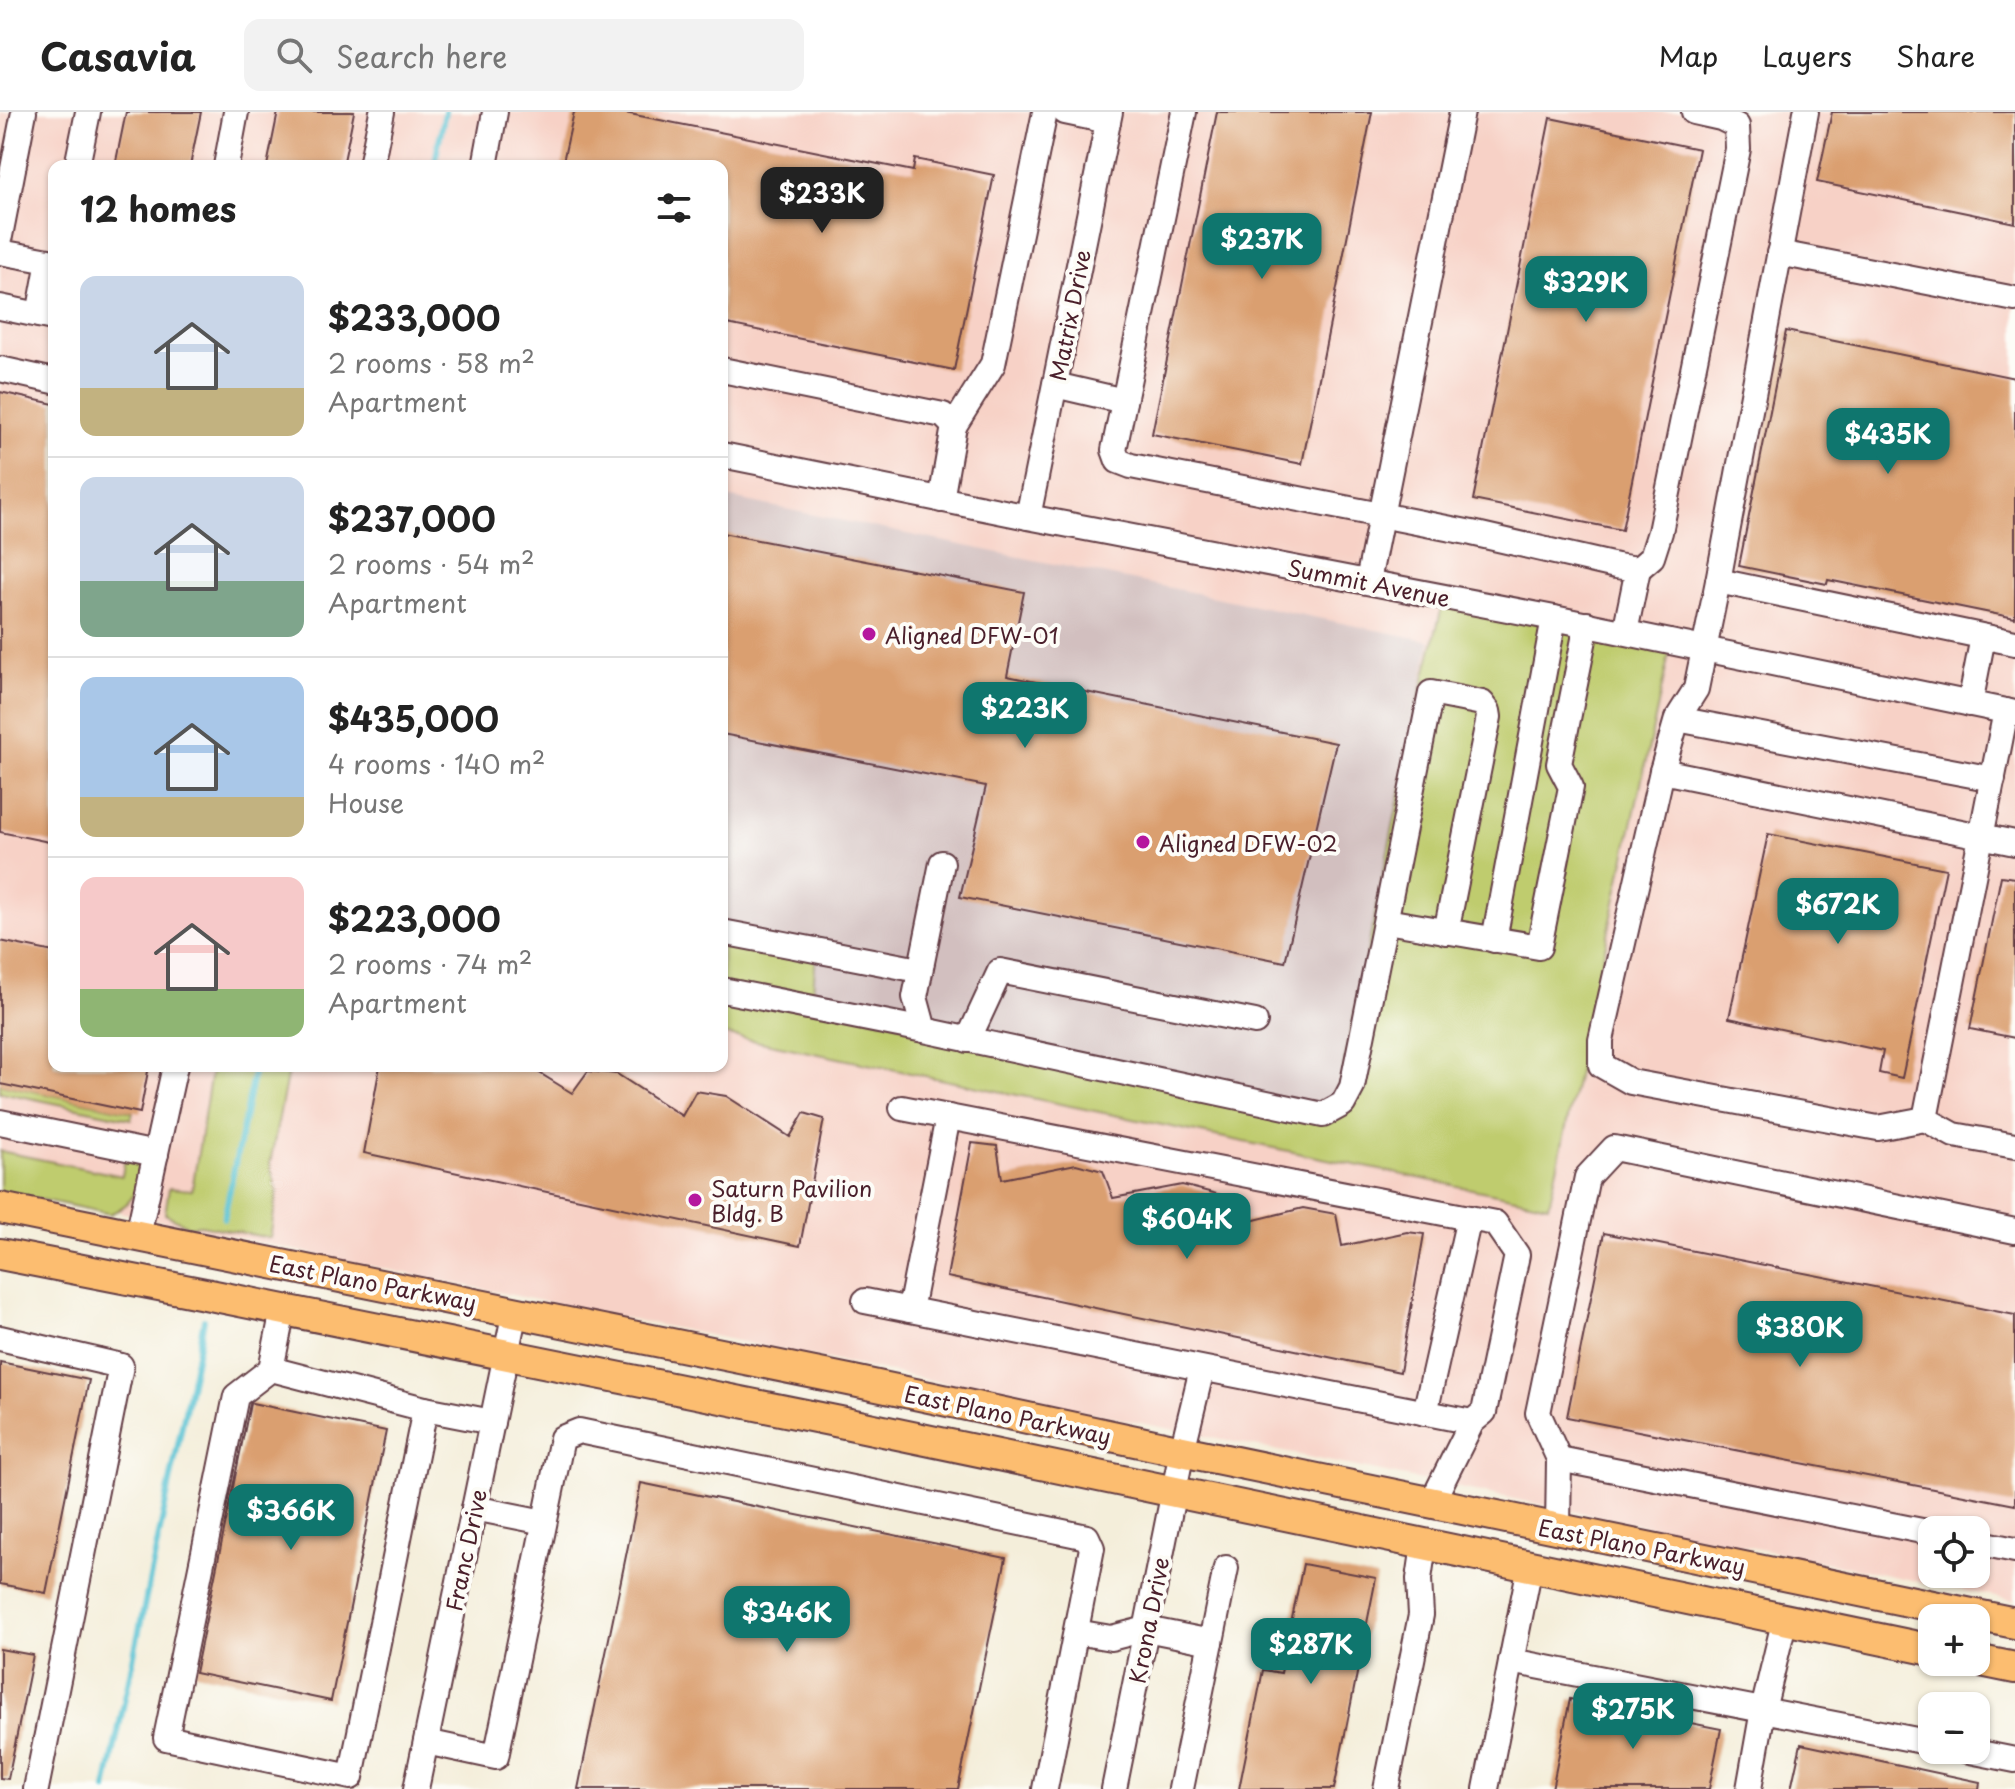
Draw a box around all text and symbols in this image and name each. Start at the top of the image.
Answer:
search box [244,19,804,91]
text: Casavia [40,27,196,84]
icon: search [272,33,316,77]
text: Search here [336,33,507,78]
text: Map [1658,34,1718,77]
text: Layers [1762,34,1852,77]
text: Share [1896,34,1975,77]
pin: $233K [766,167,878,235]
text: $233K [779,173,865,212]
text: 12 homes [80,182,236,234]
icon: filters [652,186,696,230]
pin: $237K [1206,213,1318,281]
text: $237K [1220,219,1304,258]
street label: Matrix Drive [1040,246,1098,384]
pin: $329K [1530,256,1642,324]
text: $329K [1543,262,1629,301]
text: $233,000 [328,291,501,343]
icon: home [144,308,240,404]
text: 2 rooms · 58 m² [328,343,535,382]
text: Apartment [328,382,467,421]
pin: $435K [1832,408,1944,476]
text: $435K [1845,414,1931,453]
text: $237,000 [328,492,496,544]
icon: home [144,509,240,605]
text: 2 rooms · 54 m² [328,544,535,583]
street label: Summit Avenue [1285,550,1453,614]
text: Apartment [328,583,467,622]
place label: Aligned DFW-01 [885,618,1059,651]
marker: Aligned DFW-01 [860,625,878,643]
pin: $223K [969,682,1081,750]
text: $223K [981,688,1069,727]
text: $435,000 [328,692,499,744]
icon: home [144,709,240,805]
text: 4 rooms · 140 m² [328,744,546,783]
text: House [328,783,404,822]
place label: Aligned DFW-02 [1159,826,1338,859]
marker: Aligned DFW-02 [1134,833,1152,851]
pin: $672K [1782,878,1894,946]
text: $672K [1795,884,1881,923]
text: $223,000 [328,892,501,944]
icon: home [144,909,240,1005]
text: 2 rooms · 74 m² [328,944,532,983]
text: Apartment [328,983,467,1022]
place label: Saturn Pavilion Bldg. B [711,1171,872,1229]
marker: Saturn Pavilion Bldg. B [686,1191,704,1209]
pin: $604K [1131,1193,1243,1261]
text: $604K [1141,1199,1233,1238]
street label: East Plano Parkway [267,1246,479,1318]
pin: $380K [1744,1301,1856,1369]
text: $380K [1756,1307,1844,1346]
street label: East Plano Parkway [902,1376,1114,1452]
pin: $366K [235,1484,347,1552]
street label: Franc Drive [436,1486,494,1614]
text: $366K [247,1490,335,1529]
street label: East Plano Parkway [1536,1510,1748,1582]
map controls [1918,1516,1990,1764]
button: locate [1918,1516,1990,1588]
street label: Krona Drive [1120,1554,1176,1686]
pin: $346K [731,1586,843,1654]
text: $346K [742,1592,832,1631]
button: + [1918,1604,1990,1676]
pin: $287K [1255,1618,1367,1686]
text: $287K [1269,1624,1353,1663]
pin: $275K [1577,1683,1689,1751]
text: $275K [1591,1689,1675,1728]
button: − [1918,1692,1990,1764]

